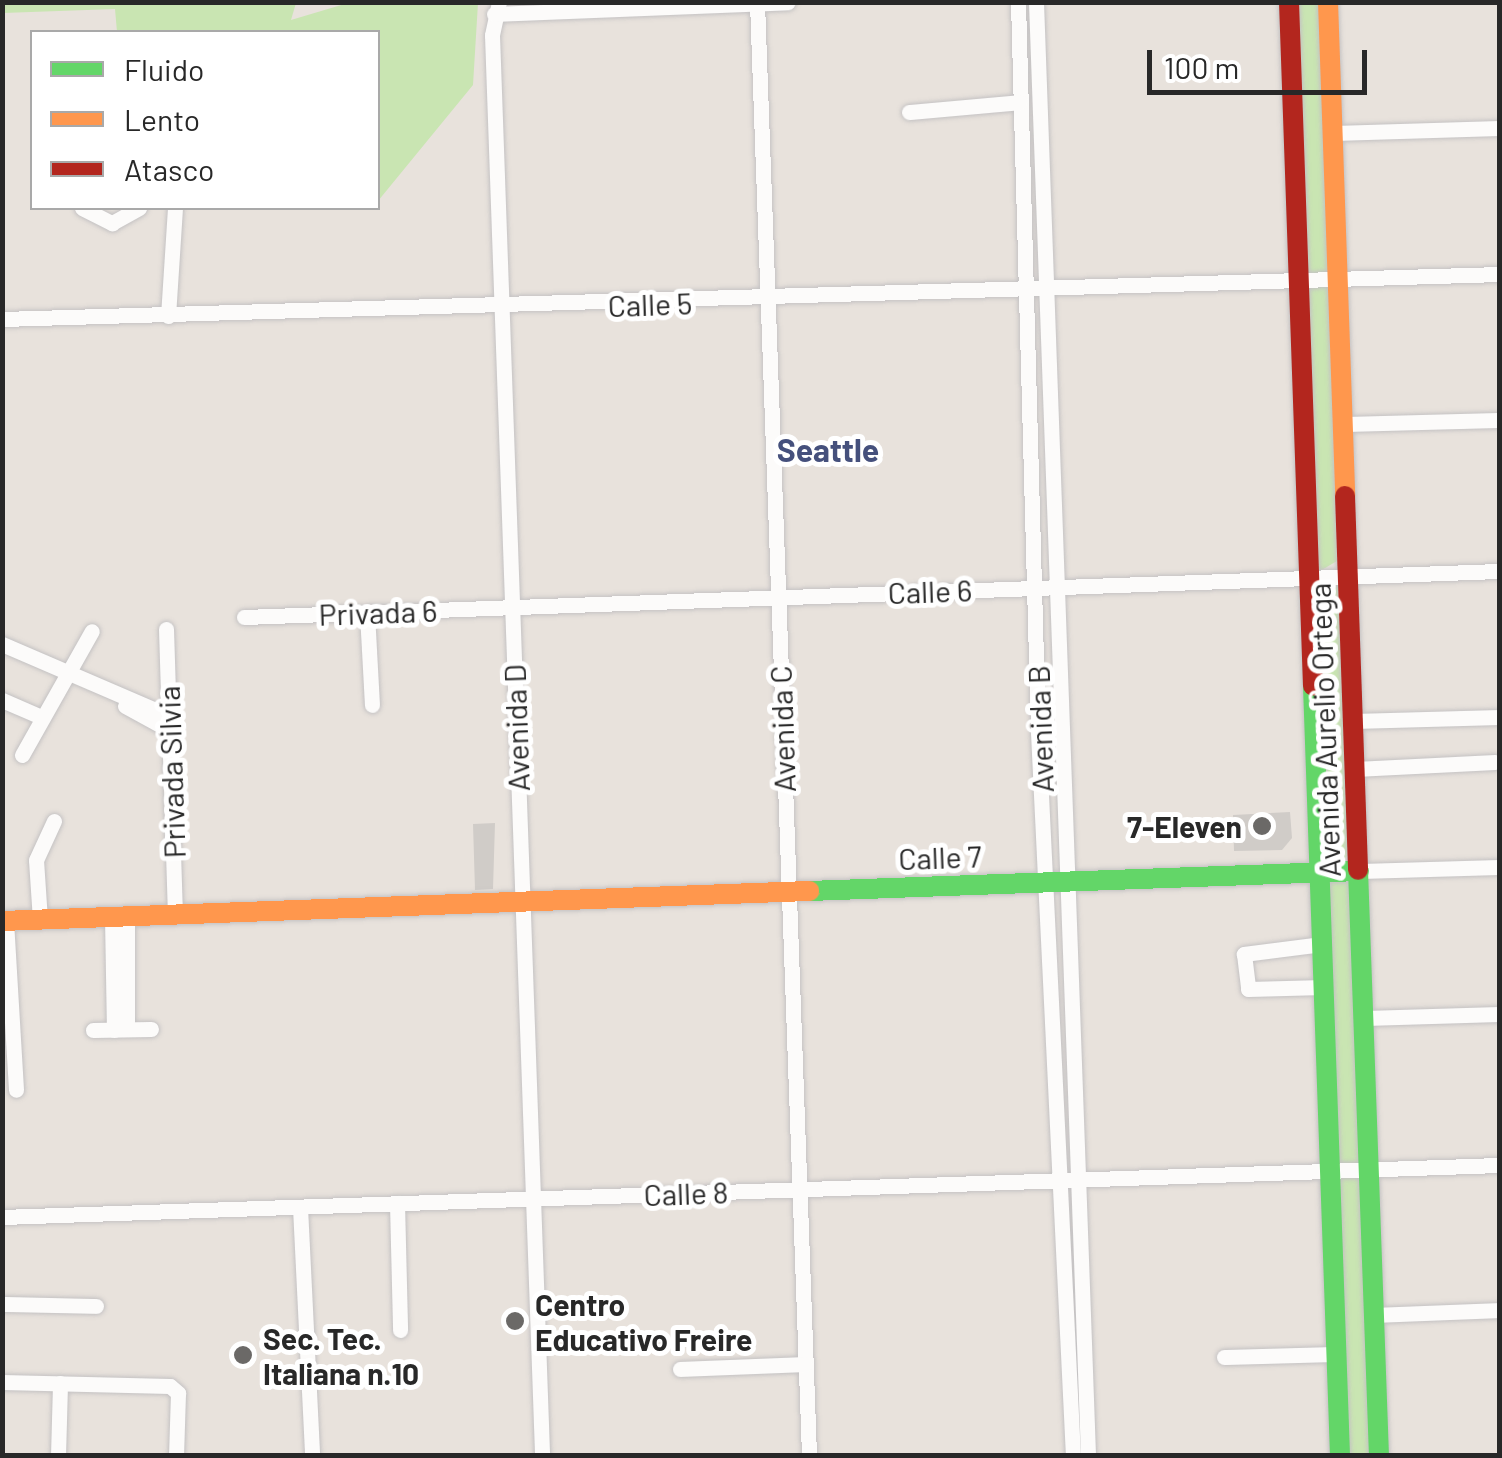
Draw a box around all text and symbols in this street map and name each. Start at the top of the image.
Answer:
legend [30,30,380,210]
scale bar [1152,30,1372,92]
text: 100 m [1164,49,1239,85]
text: Fluido [124,51,204,87]
text: Lento [124,101,200,137]
text: Atasco [124,151,214,187]
street label: Calle 5 [607,285,693,323]
district label: Seattle [777,430,879,468]
street label: Calle 6 [887,572,973,610]
street label: Avenida Aurelio Ortega [1301,582,1347,878]
street label: Privada 6 [318,592,438,632]
street label: Avenida D [496,664,536,792]
street label: Avenida C [762,665,802,793]
street label: Avenida B [1020,665,1060,793]
street label: Privada Silvia [150,685,192,859]
place label: 7-Eleven [1127,808,1242,844]
marker: 7-Eleven [1251,815,1273,837]
street label: Calle 7 [898,838,982,876]
street label: Calle 8 [643,1174,729,1212]
place label: Centro Educativo Freire [535,1286,752,1356]
marker: Centro Educativo Freire [504,1310,526,1332]
place label: Sec. Tec. Italiana n.10 [263,1320,419,1390]
marker: Sec. Tec. Italiana n.10 [232,1344,254,1366]

